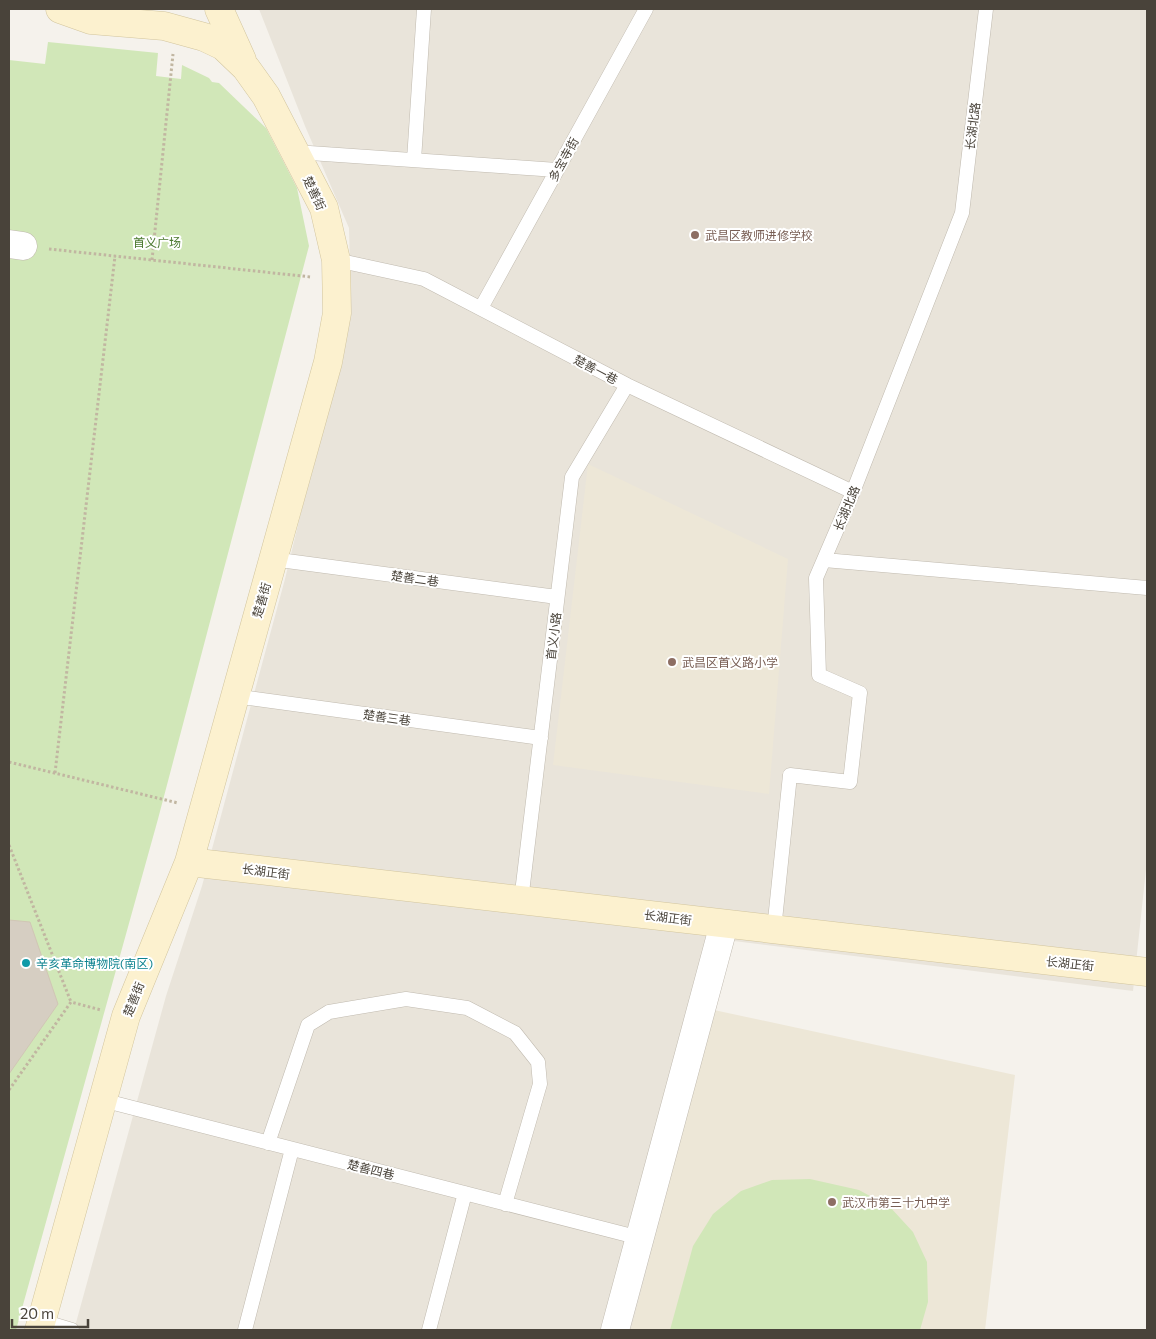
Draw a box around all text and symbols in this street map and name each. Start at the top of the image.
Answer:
street label: 长湖北路 [962,101,982,151]
street label: 多宝寺街 [545,135,581,183]
street label: 楚善街 [301,174,329,212]
place label: 武昌区教师进修学校 [705,228,813,242]
marker: 武昌区教师进修学校 [689,229,701,241]
park label: 首义广场 [133,235,181,249]
street label: 楚善一巷 [572,352,620,386]
street label: 长湖北路 [830,483,862,533]
street label: 楚善二巷 [390,568,440,588]
street label: 楚善街 [249,581,273,619]
street label: 首义小路 [543,611,563,661]
place label: 武昌区首义路小学 [682,655,778,669]
marker: 武昌区首义路小学 [666,656,678,668]
street label: 楚善三巷 [362,707,412,727]
street label: 长湖正街 [241,861,291,881]
street label: 长湖正街 [643,907,693,927]
street label: 长湖正街 [1045,954,1095,972]
place label: 辛亥革命博物院(南区) [36,956,153,970]
marker: 辛亥革命博物院(南区) [20,957,32,969]
street label: 楚善街 [120,980,146,1018]
street label: 楚善四巷 [346,1156,396,1182]
place label: 武汉市第三十九中学 [842,1195,950,1209]
marker: 武汉市第三十九中学 [826,1196,838,1208]
scale bar [12,1296,89,1328]
text: 20 m [20,1304,54,1322]

